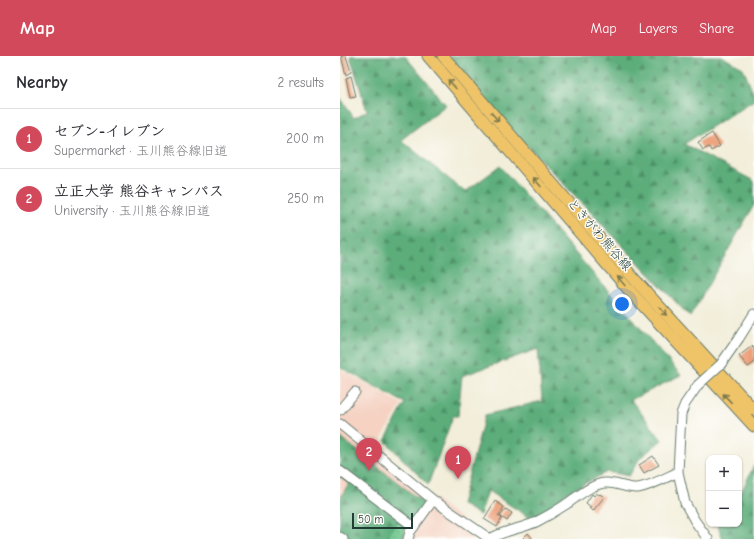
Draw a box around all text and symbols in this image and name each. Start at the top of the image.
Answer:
text: Map [20,17,55,39]
text: Map [590,20,617,37]
text: Layers [639,20,677,37]
text: Share [699,20,734,37]
text: Nearby [16,73,67,92]
text: 2 results [277,75,324,90]
one-way arrow [447,78,456,89]
one-way arrow [491,112,500,123]
text: セブン-イレブン [54,122,165,140]
text: 1 [26,131,32,146]
text: 200 m [286,131,324,146]
text: Supermarket · 玉川熊谷線旧道 [54,143,227,158]
one-way arrow [532,177,541,188]
text: 立正大学 熊谷キャンパス [54,182,224,200]
text: 2 [26,191,32,206]
text: 250 m [287,191,324,206]
street label: ときがわ熊谷線 [564,195,636,274]
text: University · 玉川熊谷線旧道 [54,203,210,218]
one-way arrow [617,276,626,286]
your location [612,294,632,314]
one-way arrow [659,306,668,316]
one-way arrow [722,393,732,403]
pin: 2 [356,438,382,471]
pin: 1 [445,446,471,479]
map controls [706,455,742,527]
button: + [706,455,742,491]
button: − [706,491,742,527]
scale bar [352,511,413,530]
text: 50 m [358,513,383,526]

